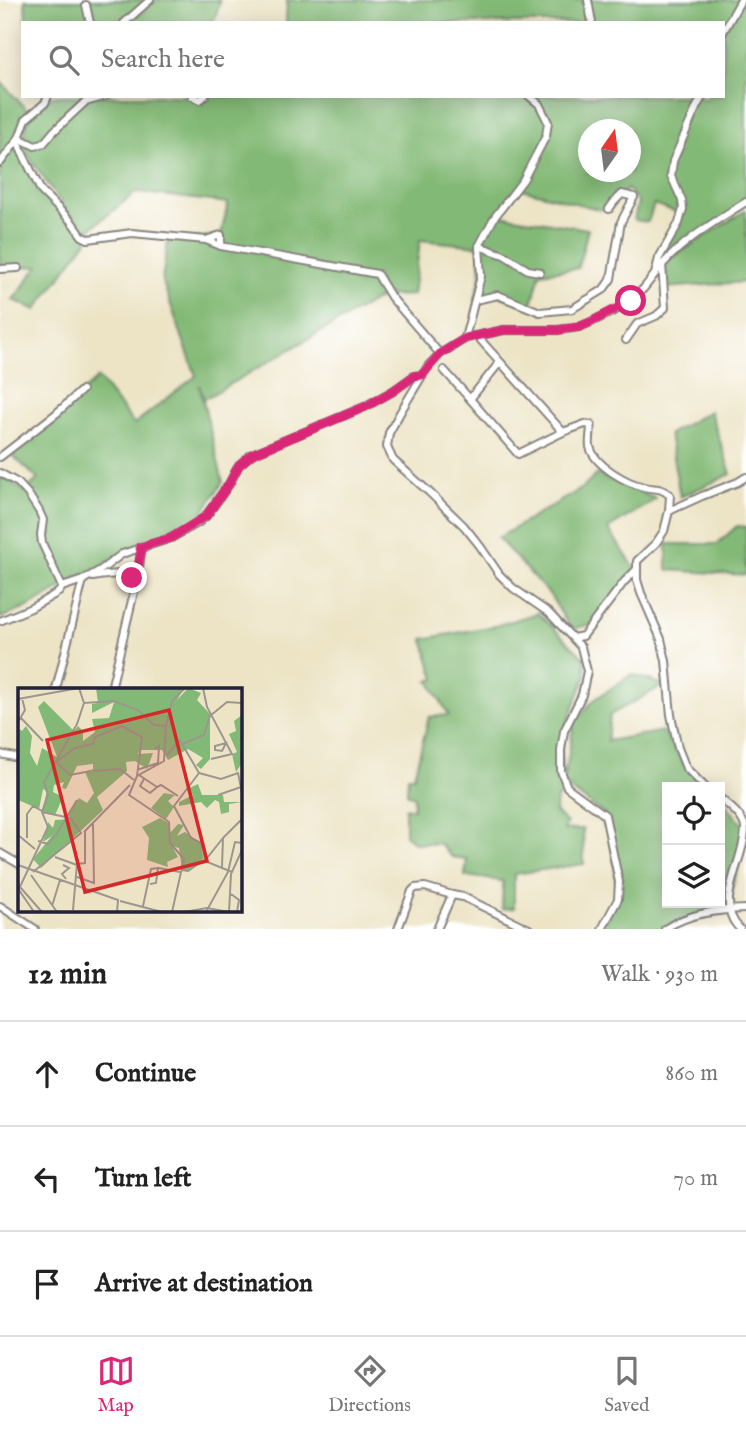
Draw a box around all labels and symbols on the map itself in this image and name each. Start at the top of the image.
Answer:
north arrow [578,119,641,182]
route start [615,285,646,316]
route end [116,562,147,593]
inset map [18,688,242,912]

